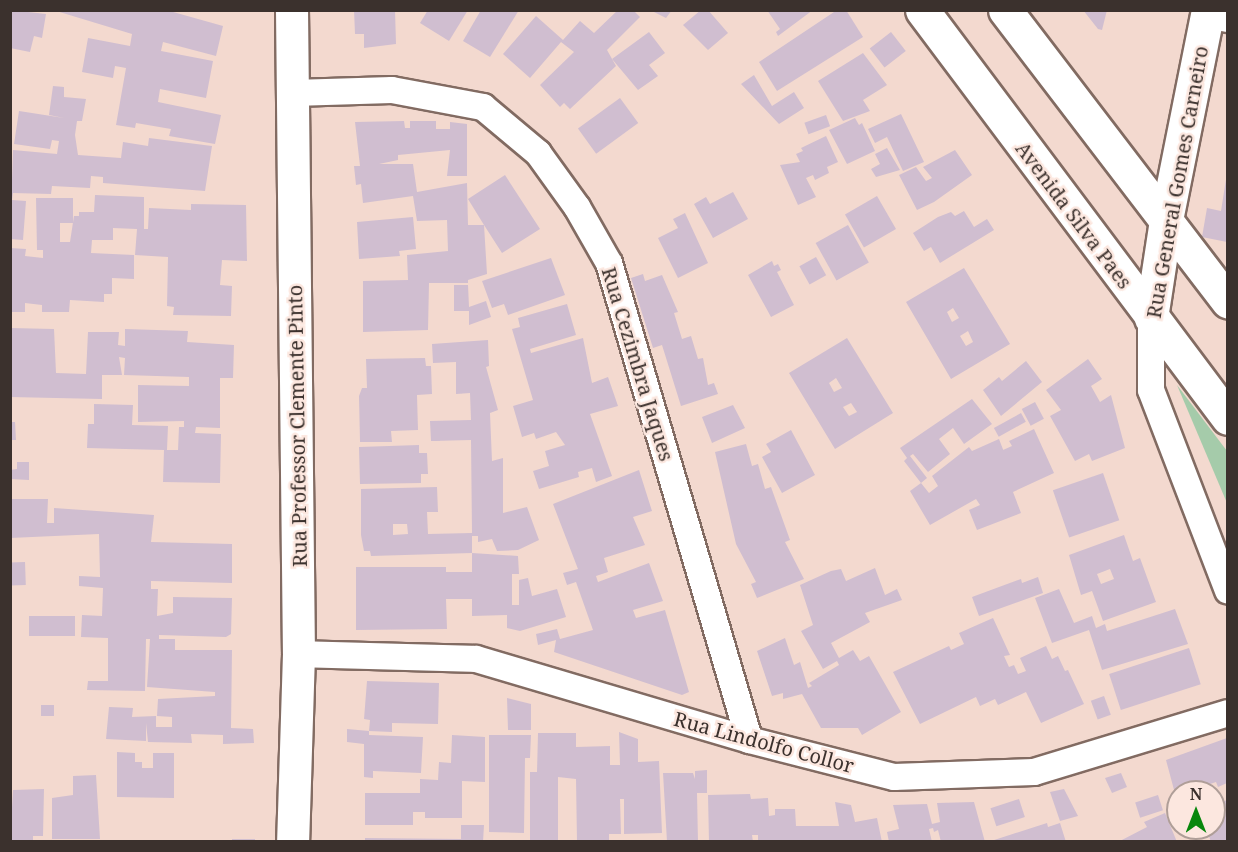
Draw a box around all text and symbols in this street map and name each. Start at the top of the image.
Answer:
street label: Rua General Gomes Carneiro [1141,44,1213,320]
street label: Avenida Silva Paes [1011,137,1137,293]
street label: Rua Cezimbra Jaques [597,264,679,464]
street label: Rua Professor Clemente Pinto [283,285,311,567]
street label: Rua Lindolfo Collor [671,706,857,778]
north arrow [1166,780,1226,840]
text: N [1190,783,1202,805]

